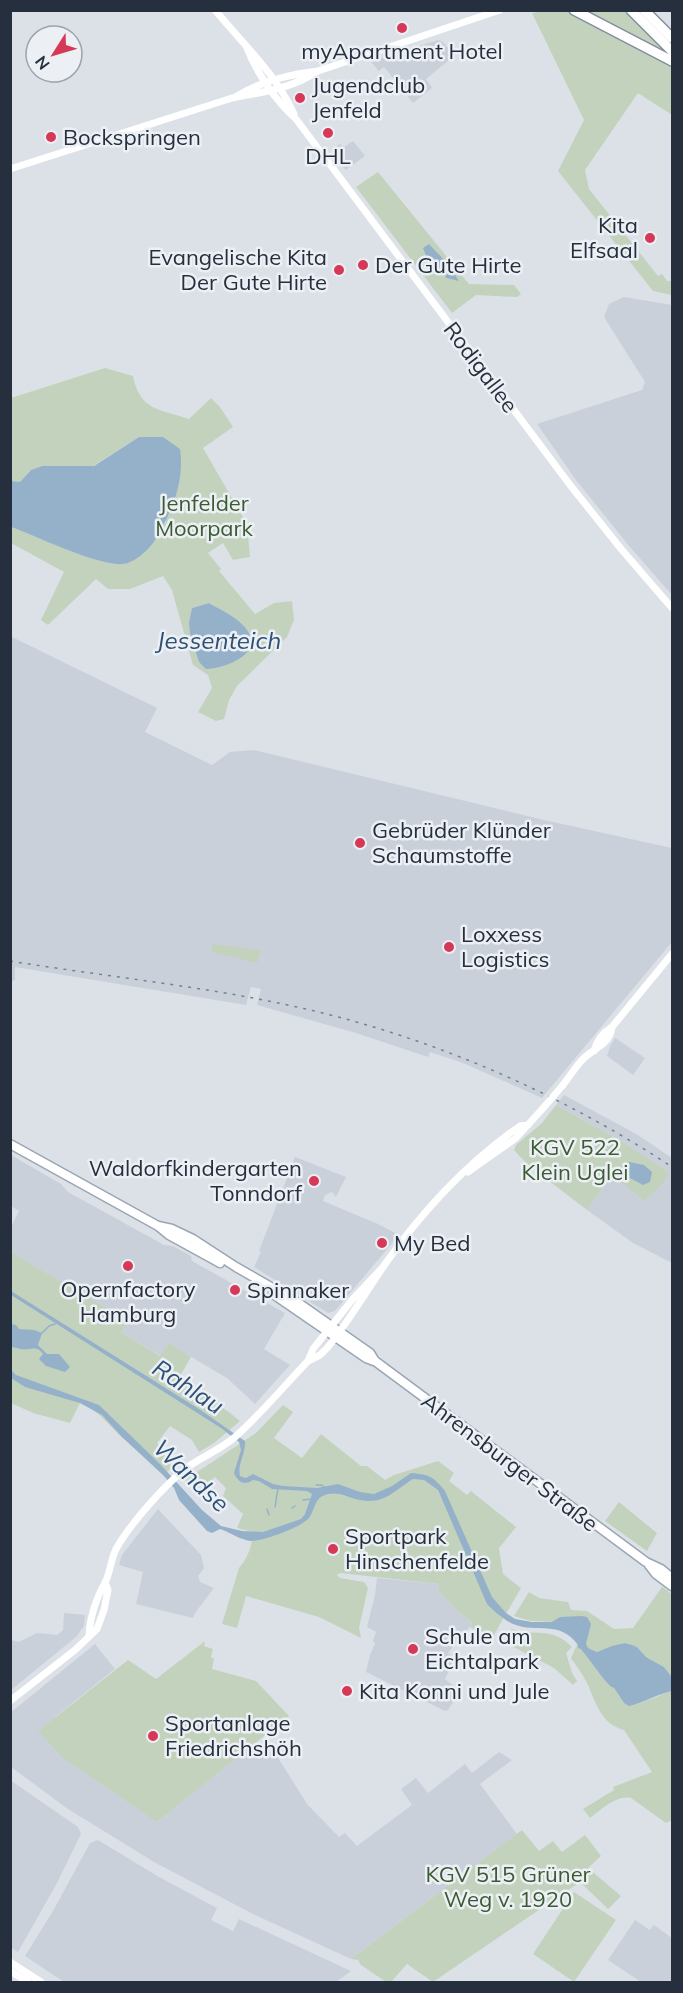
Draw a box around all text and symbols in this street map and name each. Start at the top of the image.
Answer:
marker: myApartment Hotel [395,21,409,35]
north arrow [24,24,84,84]
place label: myApartment Hotel [301,37,503,65]
text: N [30,52,54,74]
place label: Jugendclub Jenfeld [312,71,425,124]
marker: Jugendclub Jenfeld [293,91,307,105]
place label: Bockspringen [63,123,201,151]
marker: DHL [321,126,335,140]
marker: Bockspringen [44,130,58,144]
place label: DHL [305,142,351,170]
place label: Kita Elfsaal [570,211,638,264]
marker: Kita Elfsaal [643,231,657,245]
place label: Evangelische Kita Der Gute Hirte [149,243,327,296]
place label: Der Gute Hirte [375,251,521,279]
marker: Der Gute Hirte [356,258,370,272]
marker: Evangelische Kita Der Gute Hirte [332,263,346,277]
street label: Rodigallee [438,316,524,418]
park label: Jenfelder Moorpark [155,489,254,542]
water label: Jessenteich [155,625,281,655]
place label: Gebrüder Klünder Schaumstoffe [372,816,551,869]
marker: Gebrüder Klünder Schaumstoffe [353,836,367,850]
place label: Loxxess Logistics [461,920,549,973]
marker: Loxxess Logistics [442,940,456,954]
park label: KGV 522 Klein Uglei [522,1133,628,1186]
place label: Waldorfkindergarten Tonndorf [89,1154,303,1207]
marker: Waldorfkindergarten Tonndorf [307,1174,321,1188]
place label: My Bed [394,1229,470,1257]
marker: My Bed [375,1236,389,1250]
marker: Opernfactory Hamburg [121,1259,135,1273]
place label: Opernfactory Hamburg [61,1275,196,1328]
place label: Spinnaker [247,1276,349,1304]
marker: Spinnaker [228,1283,242,1297]
water label: Rahlau [147,1352,230,1420]
street label: Ahrensburger Straße [416,1387,604,1537]
water label: Wandse [147,1433,236,1518]
place label: Sportpark Hinschenfelde [345,1522,489,1575]
marker: Sportpark Hinschenfelde [326,1542,340,1556]
place label: Schule am Eichtalpark [425,1622,539,1675]
marker: Schule am Eichtalpark [406,1642,420,1656]
place label: Kita Konni und Jule [359,1677,550,1705]
marker: Kita Konni und Jule [340,1684,354,1698]
place label: Sportanlage Friedrichshöh [165,1709,302,1762]
marker: Sportanlage Friedrichshöh [146,1729,160,1743]
park label: KGV 515 Grüner Weg v. 1920 [425,1860,591,1913]

